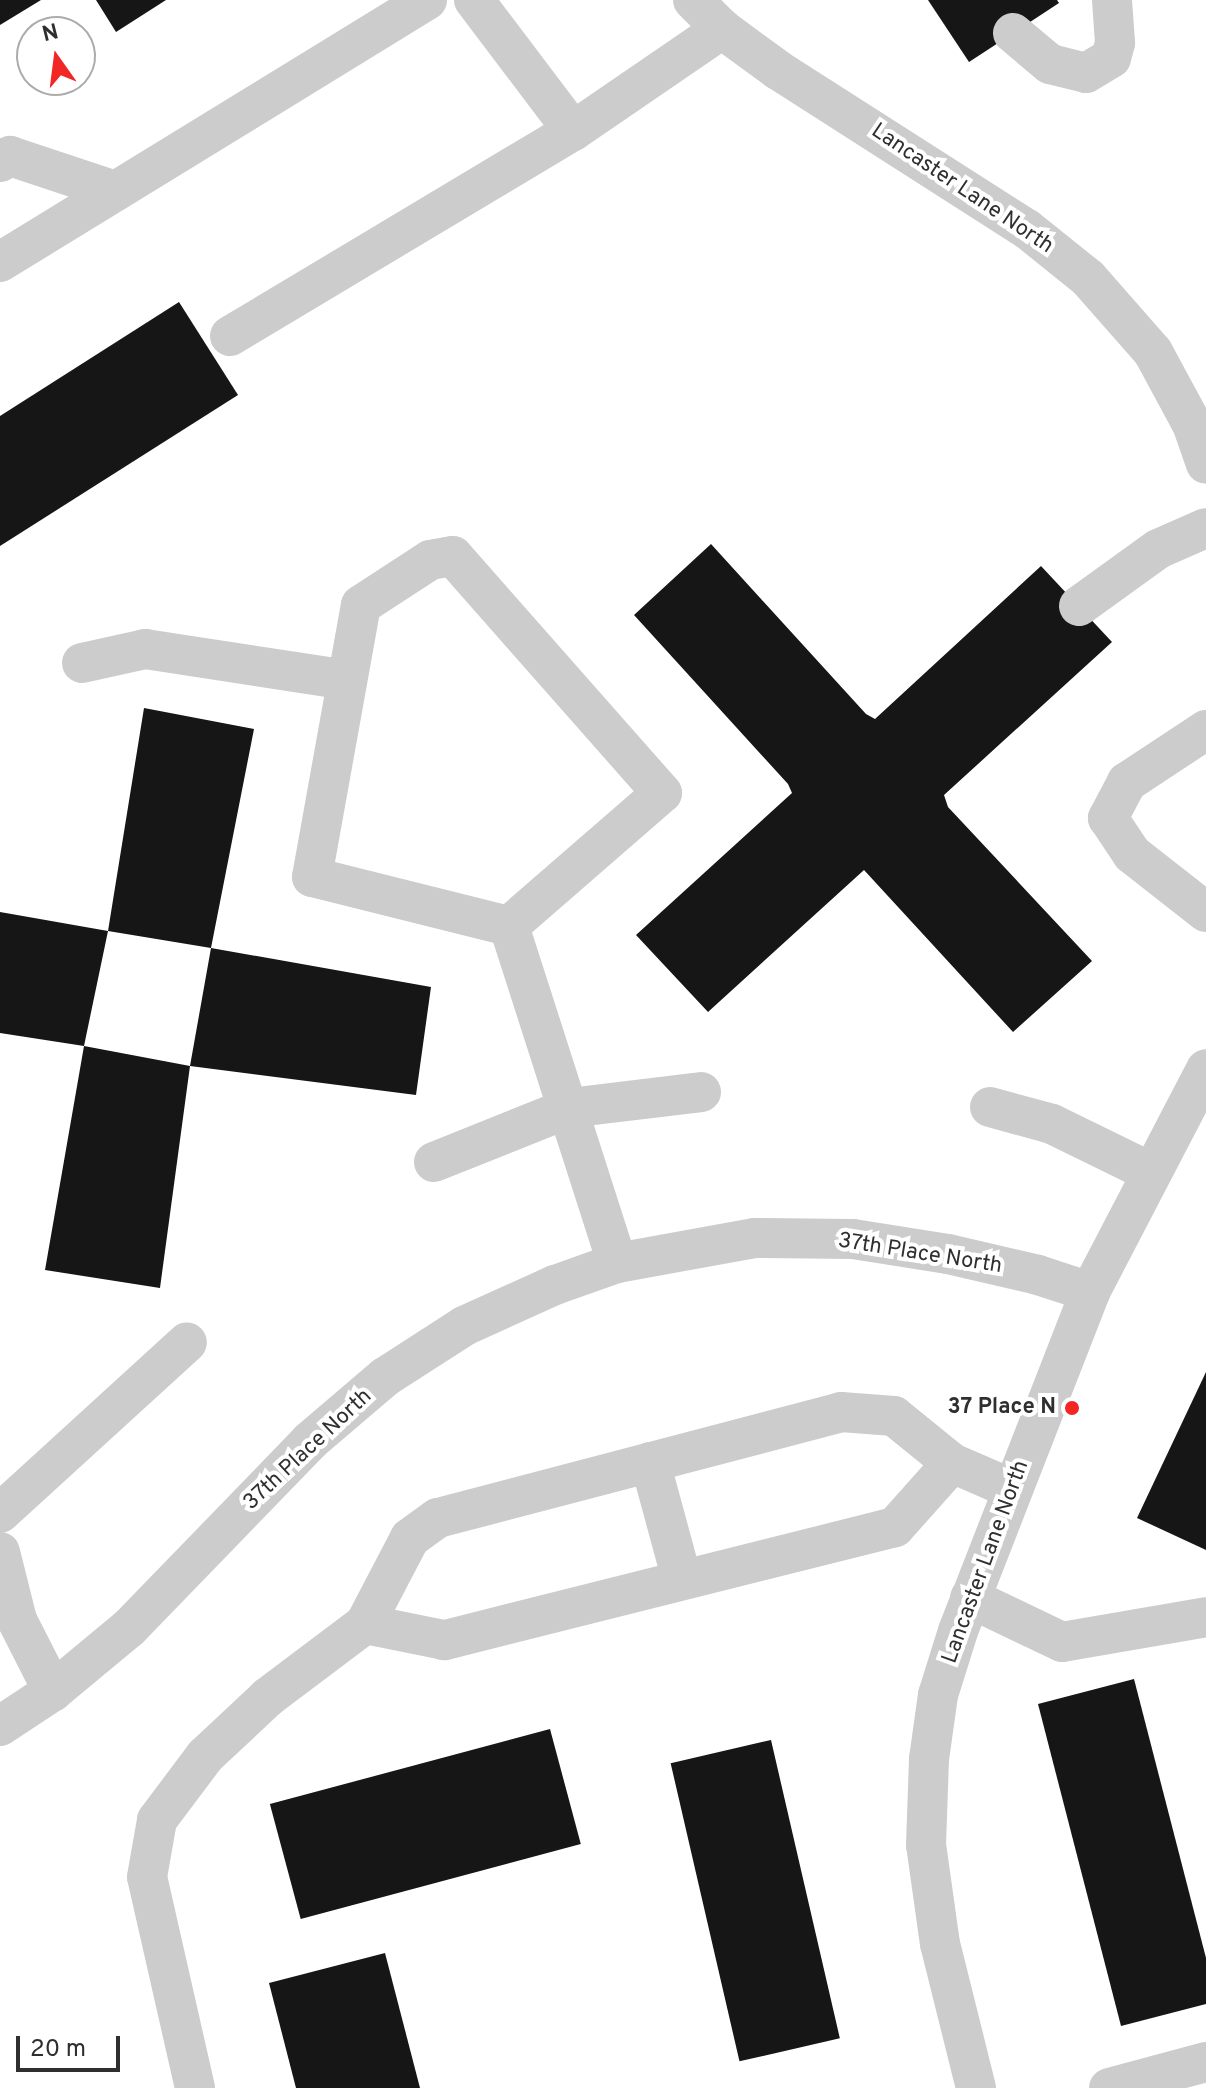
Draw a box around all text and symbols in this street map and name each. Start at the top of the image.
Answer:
north arrow [16,16,96,96]
text: N [40,19,61,49]
street label: Lancaster Lane North [866,118,1058,260]
street label: 37th Place North [836,1228,1004,1280]
street label: 37th Place North [238,1384,378,1516]
place label: 37 Place N [948,1395,1056,1421]
marker: 37 Place N [1063,1399,1081,1417]
street label: Lancaster Lane North [937,1457,1035,1667]
scale bar [20,2020,124,2070]
text: 20 m [30,2035,86,2065]

